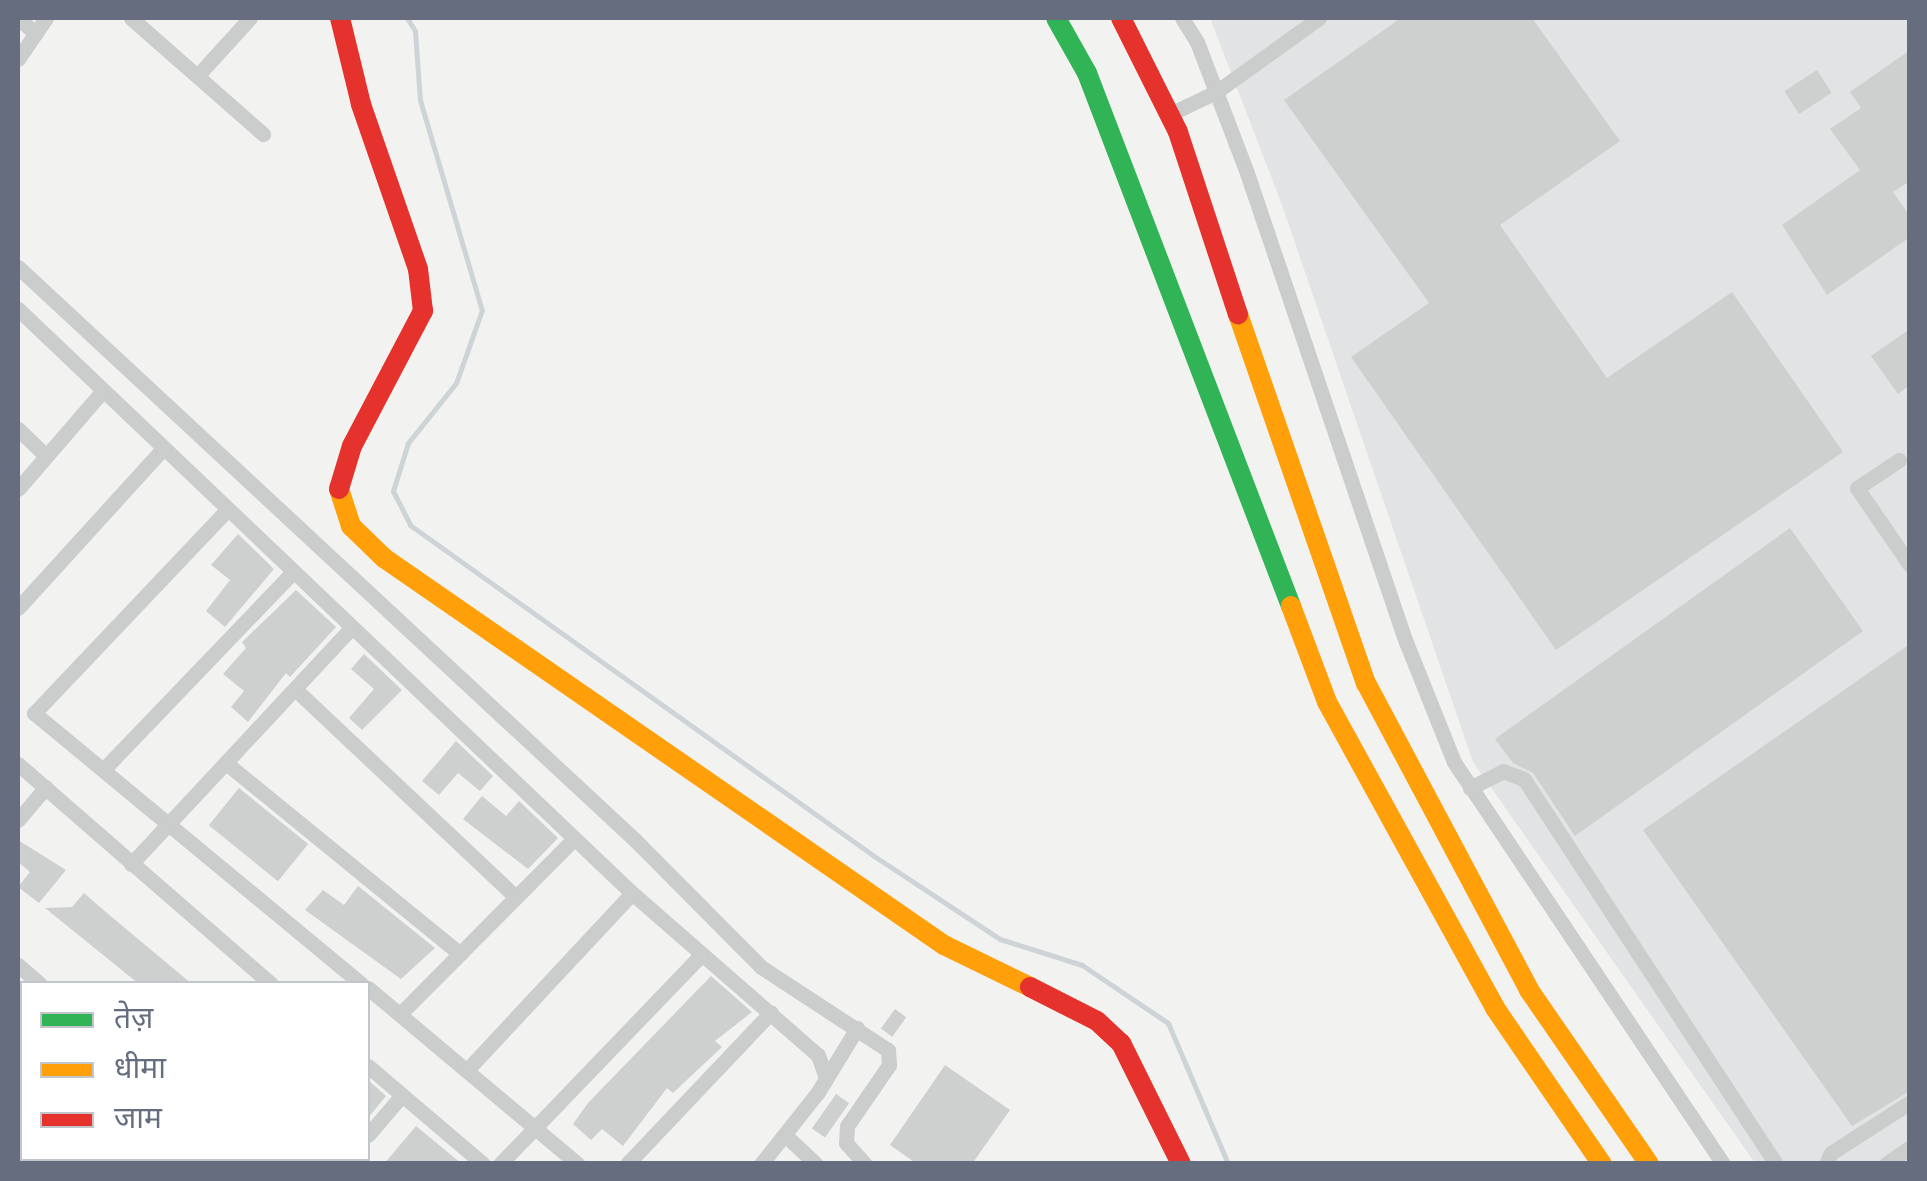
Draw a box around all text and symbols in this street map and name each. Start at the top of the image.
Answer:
legend [20,981,370,1161]
text: तेज़ [114,1000,153,1035]
text: धीमा [114,1050,166,1085]
text: जाम [114,1100,162,1135]

